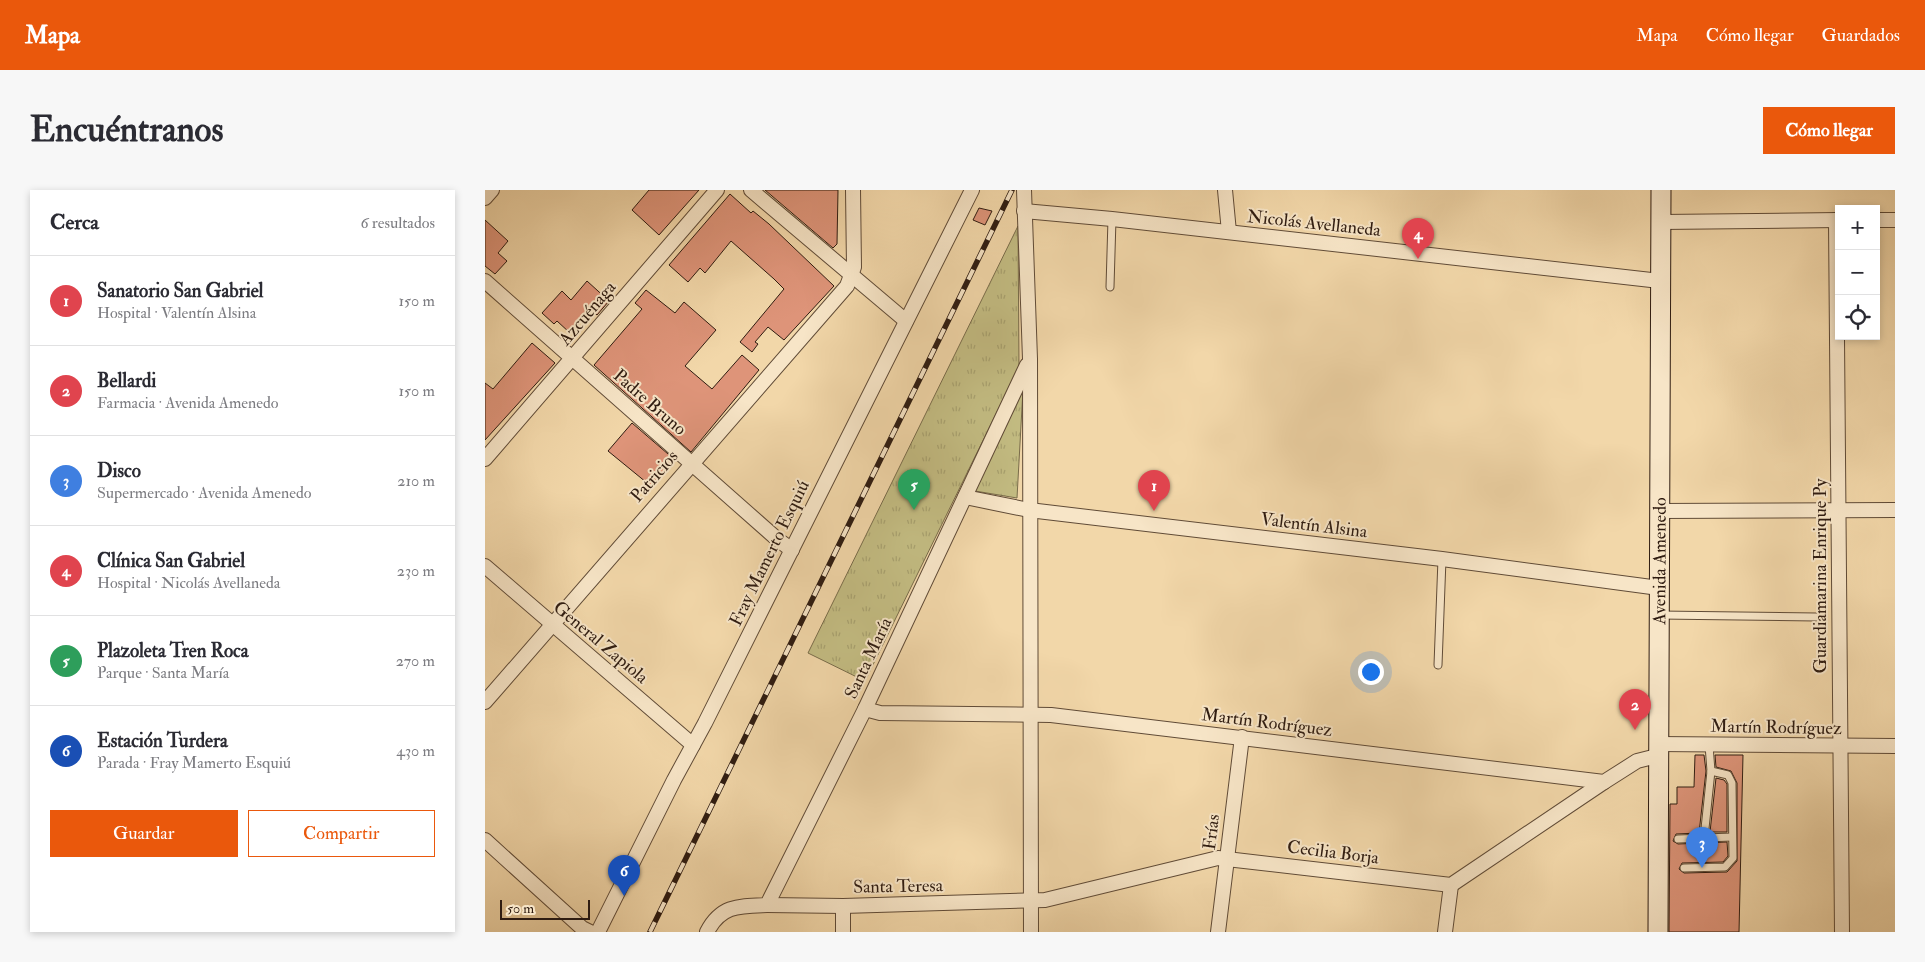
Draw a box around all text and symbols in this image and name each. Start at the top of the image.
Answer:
text: Mapa [25,20,80,51]
text: Mapa [1637,24,1678,47]
text: Cómo llegar [1706,24,1794,47]
text: Guardados [1822,24,1900,47]
button: Cómo llegar [1763,107,1895,154]
text: Encuéntranos [30,108,223,152]
street label: Nicolás Avellaneda [1246,205,1382,242]
map controls [1835,205,1880,340]
button: + [1835,205,1880,250]
text: Cerca [50,209,99,236]
text: 6 resultados [360,213,435,233]
pin: 4 [1402,218,1434,259]
button: − [1835,250,1880,295]
street label: Azcuénaga [553,276,621,351]
text: Sanatorio San Gabriel [97,279,263,303]
text: 1 [63,291,69,311]
text: 150 m [398,291,435,311]
button: locate [1835,295,1880,340]
text: Hospital · Valentín Alsina [97,303,256,323]
street label: Padre Bruno [608,364,691,441]
text: Bellardi [97,369,156,393]
text: 2 [62,381,70,401]
text: 150 m [398,381,435,401]
text: Farmacia · Avenida Amenedo [97,393,279,413]
street label: Patricios [626,446,683,507]
text: Disco [97,459,141,483]
pin: 5 [898,469,930,510]
pin: 1 [1138,470,1170,511]
text: 3 [63,471,69,491]
text: 210 m [397,471,435,491]
street label: Fray Mamerto Esquiú [724,477,815,630]
street label: Guardiamarina Enrique Py [1809,477,1832,673]
text: Supermercado · Avenida Amenedo [97,483,311,503]
street label: Avenida Amenedo [1648,497,1672,626]
street label: Valentín Alsina [1259,508,1369,544]
text: Clínica San Gabriel [97,549,245,573]
text: 4 [62,561,70,581]
text: 230 m [397,561,435,581]
text: Hospital · Nicolás Avellaneda [97,573,280,593]
street label: General Zapiola [548,596,653,689]
street label: Santa María [840,613,898,703]
text: Plazoleta Tren Roca [97,639,249,663]
text: 5 [62,651,70,671]
text: 270 m [396,651,435,671]
your location [1358,659,1384,685]
text: Parque · Santa María [97,663,229,683]
pin: 2 [1619,689,1651,730]
street label: Martín Rodríguez [1200,703,1334,742]
street label: Martín Rodríguez [1710,715,1842,740]
text: Estación Turdera [97,729,228,753]
text: 6 [62,741,70,761]
text: 430 m [396,741,435,761]
text: Parada · Fray Mamerto Esquiú [97,753,291,773]
button: Guardar [50,810,238,857]
button: Compartir [248,810,435,857]
street label: Frías [1198,813,1225,851]
pin: 3 [1686,827,1718,868]
street label: Cecilia Borja [1286,835,1381,870]
pin: 6 [608,855,640,896]
street label: Santa Teresa [853,874,944,899]
scale bar [500,897,590,920]
text: 50 m [507,900,534,917]

